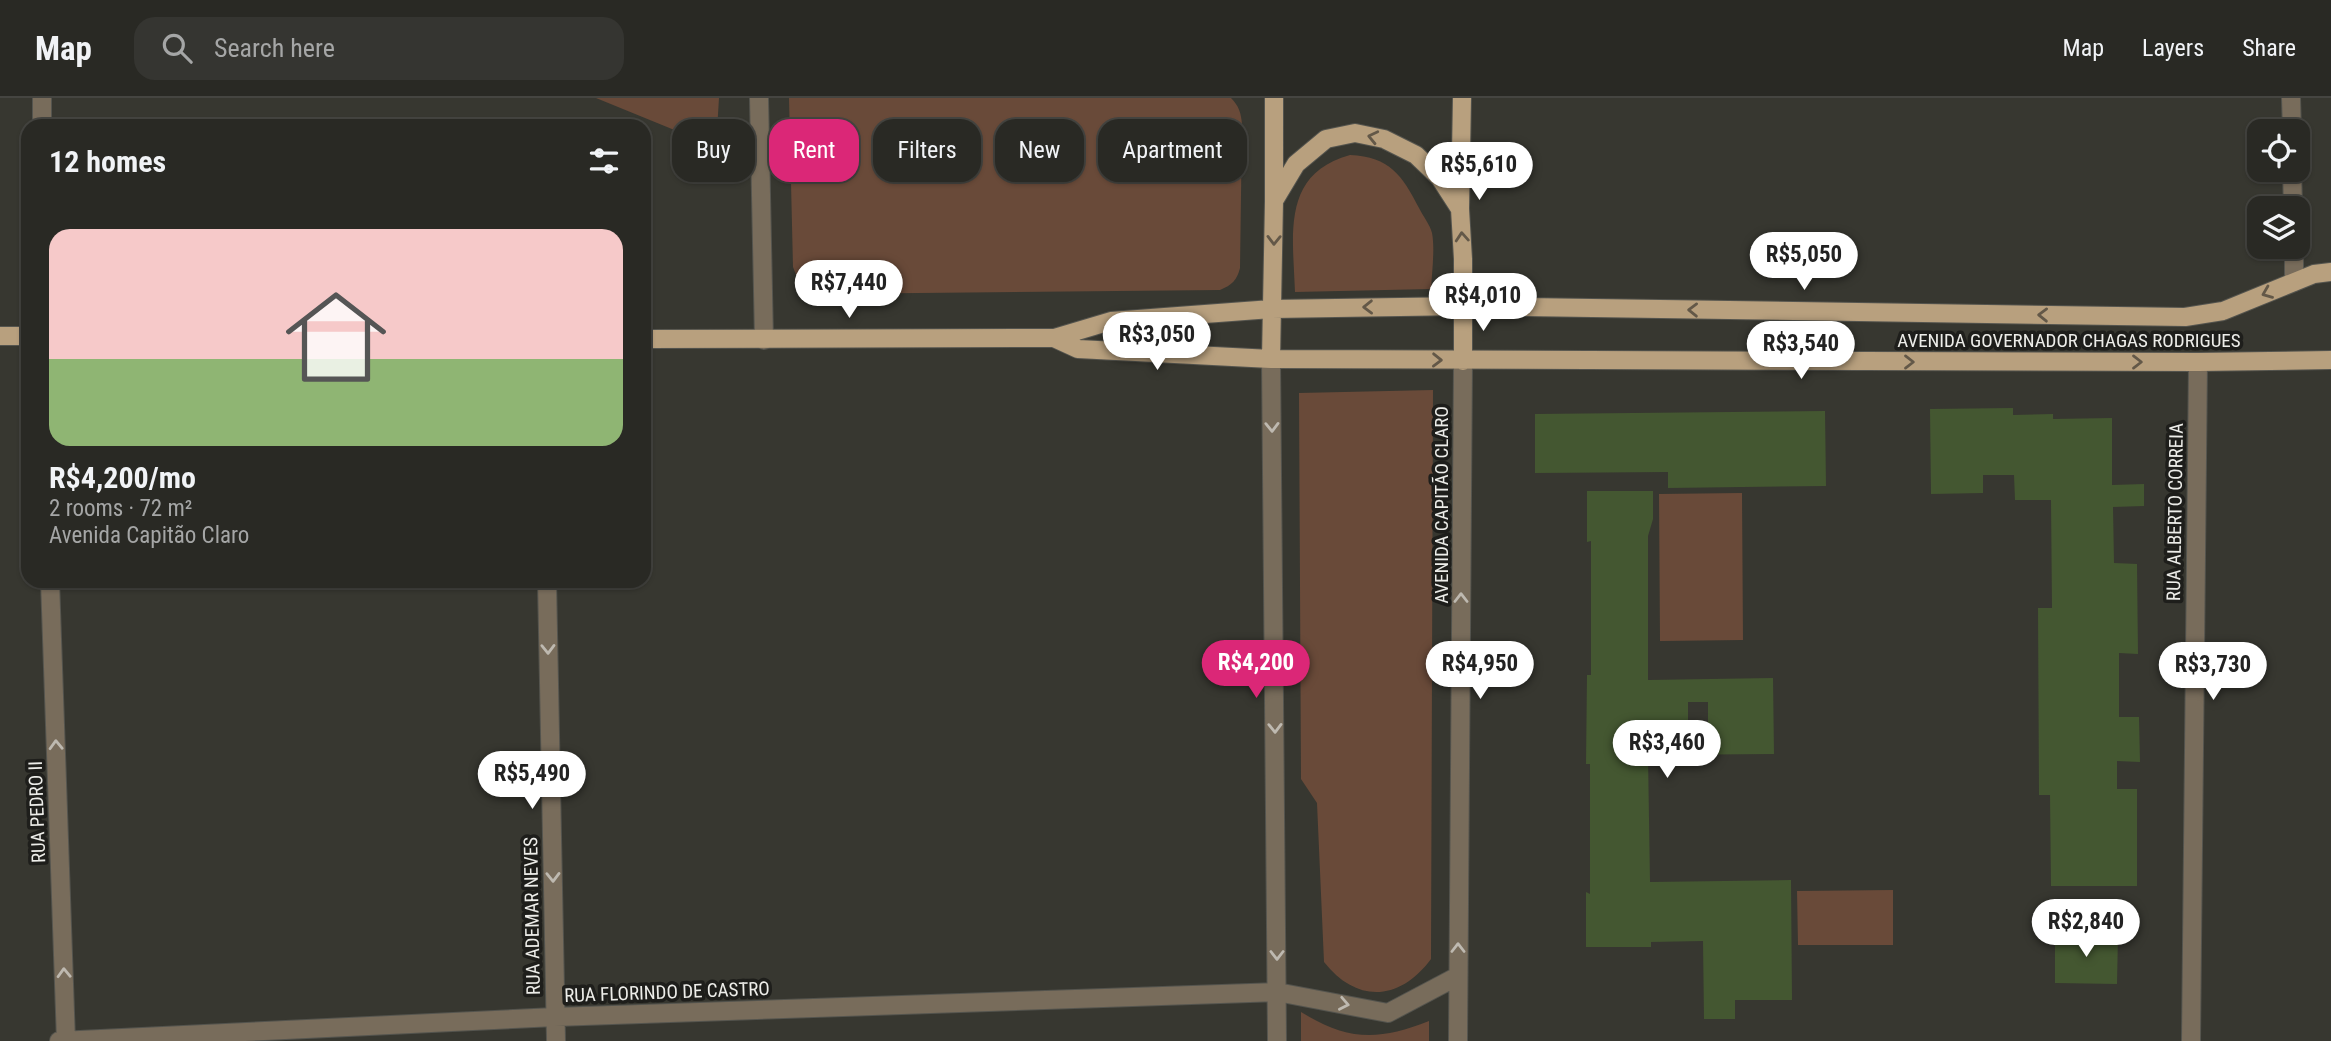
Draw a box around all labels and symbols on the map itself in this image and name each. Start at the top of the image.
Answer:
one-way arrow [1367,130,1379,145]
pin: R$5,610 [1414,142,1544,202]
one-way arrow [1455,232,1470,243]
pin: R$5,050 [1739,232,1869,292]
one-way arrow [1266,235,1282,245]
pin: R$7,440 [784,260,914,320]
pin: R$4,010 [1418,274,1548,333]
one-way arrow [2261,285,2273,299]
one-way arrow [1362,299,1372,315]
one-way arrow [1687,302,1698,317]
one-way arrow [2037,307,2048,322]
pin: R$3,050 [1092,313,1222,372]
pin: R$3,540 [1736,322,1866,381]
street label: AVENIDA GOVERNADOR CHAGAS RODRIGUES [1897,329,2241,352]
one-way arrow [1432,352,1443,368]
one-way arrow [1905,354,1915,370]
one-way arrow [2132,354,2143,370]
street label: AVENIDA CAPITÃO CLARO [1430,406,1453,604]
one-way arrow [1264,422,1279,433]
street label: RUA ALBERTO CORREIA [2162,423,2188,601]
one-way arrow [1453,593,1469,603]
pin: R$4,200 [1191,640,1321,700]
pin: R$4,950 [1415,642,1545,701]
pin: R$3,730 [2148,642,2278,702]
one-way arrow [540,644,556,655]
pin: R$3,460 [1602,720,1732,780]
one-way arrow [1267,723,1283,734]
one-way arrow [48,740,64,750]
pin: R$5,490 [467,752,597,811]
street label: RUA PEDRO II [24,761,50,863]
street label: RUA ADEMAR NEVES [519,837,545,995]
one-way arrow [545,871,560,882]
pin: R$2,840 [2021,900,2151,959]
one-way arrow [1451,943,1466,954]
one-way arrow [1269,951,1285,961]
one-way arrow [56,967,72,978]
street label: RUA FLORINDO DE CASTRO [564,977,770,1007]
one-way arrow [1338,996,1350,1011]

